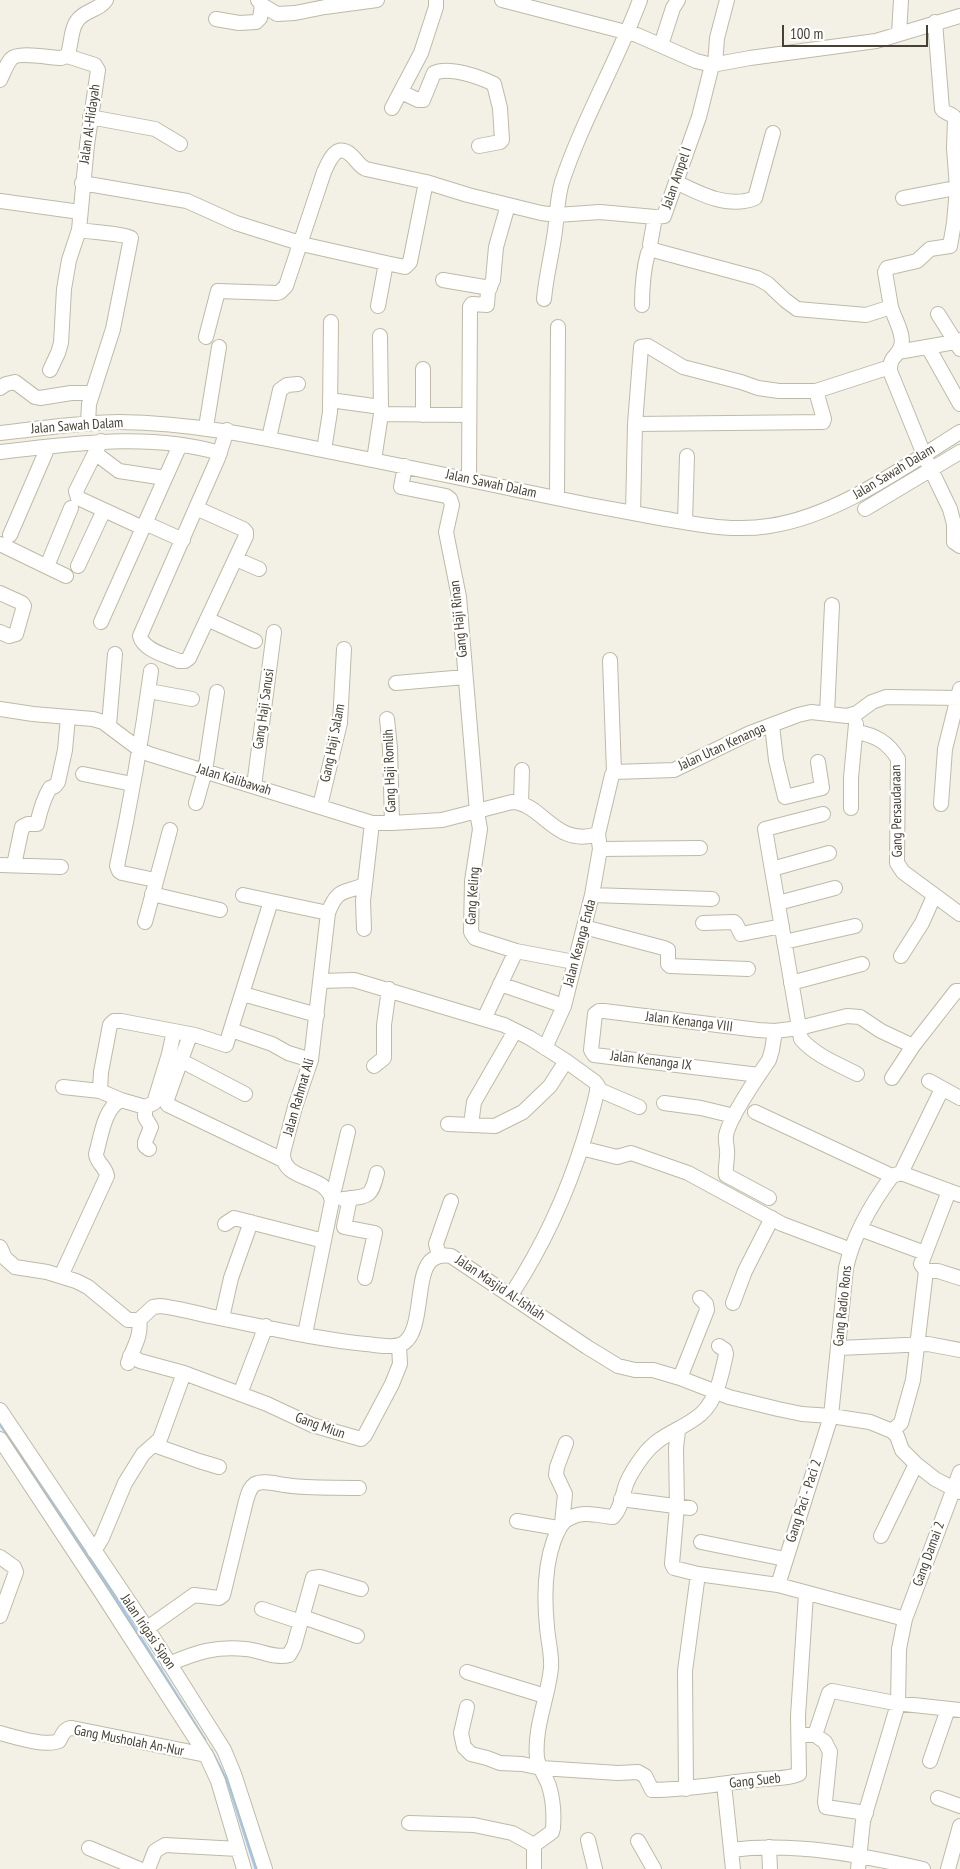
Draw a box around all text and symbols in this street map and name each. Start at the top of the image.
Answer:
scale bar [785,15,931,47]
text: 100 m [790,24,823,43]
street label: Jalan Al-Hidayah [76,83,104,165]
street label: Jalan Ampel I [659,145,695,211]
street label: Jalan Sawah Dalam [30,414,124,438]
street label: Jalan Sawah Dalam [850,441,938,503]
street label: Jalan Sawah Dalam [444,466,538,502]
street label: Gang Haji Rinan [447,580,471,658]
street label: Gang Haji Sanusi [250,668,278,750]
street label: Gang Haji Salam [317,702,349,784]
street label: Jalan Utan Kenanga [676,719,768,775]
street label: Gang Haji Romlih [380,729,400,813]
street label: Jalan Kalibawah [195,761,273,799]
street label: Gang Persaudaraan [888,765,906,857]
street label: Gang Keling [463,866,483,926]
street label: Jalan Keanga Enda [560,898,600,988]
street label: Jalan Kenanga VIII [644,1008,734,1036]
street label: Jalan Kenanga IX [609,1048,693,1074]
street label: Jalan Rahmat Ali [280,1056,318,1138]
street label: Jalan Masjid Al-Ishlah [452,1252,548,1324]
street label: Gang Radio Rons [830,1265,856,1347]
street label: Gang Miun [293,1409,347,1443]
street label: Gang Paci - Paci 2 [783,1457,825,1545]
street label: Gang Damai 2 [910,1519,948,1589]
street label: Jalan Irigasi Sipon [117,1591,179,1673]
street label: Gang Musholah An-Nur [72,1722,186,1760]
street label: Gang Sueb [728,1770,782,1792]

